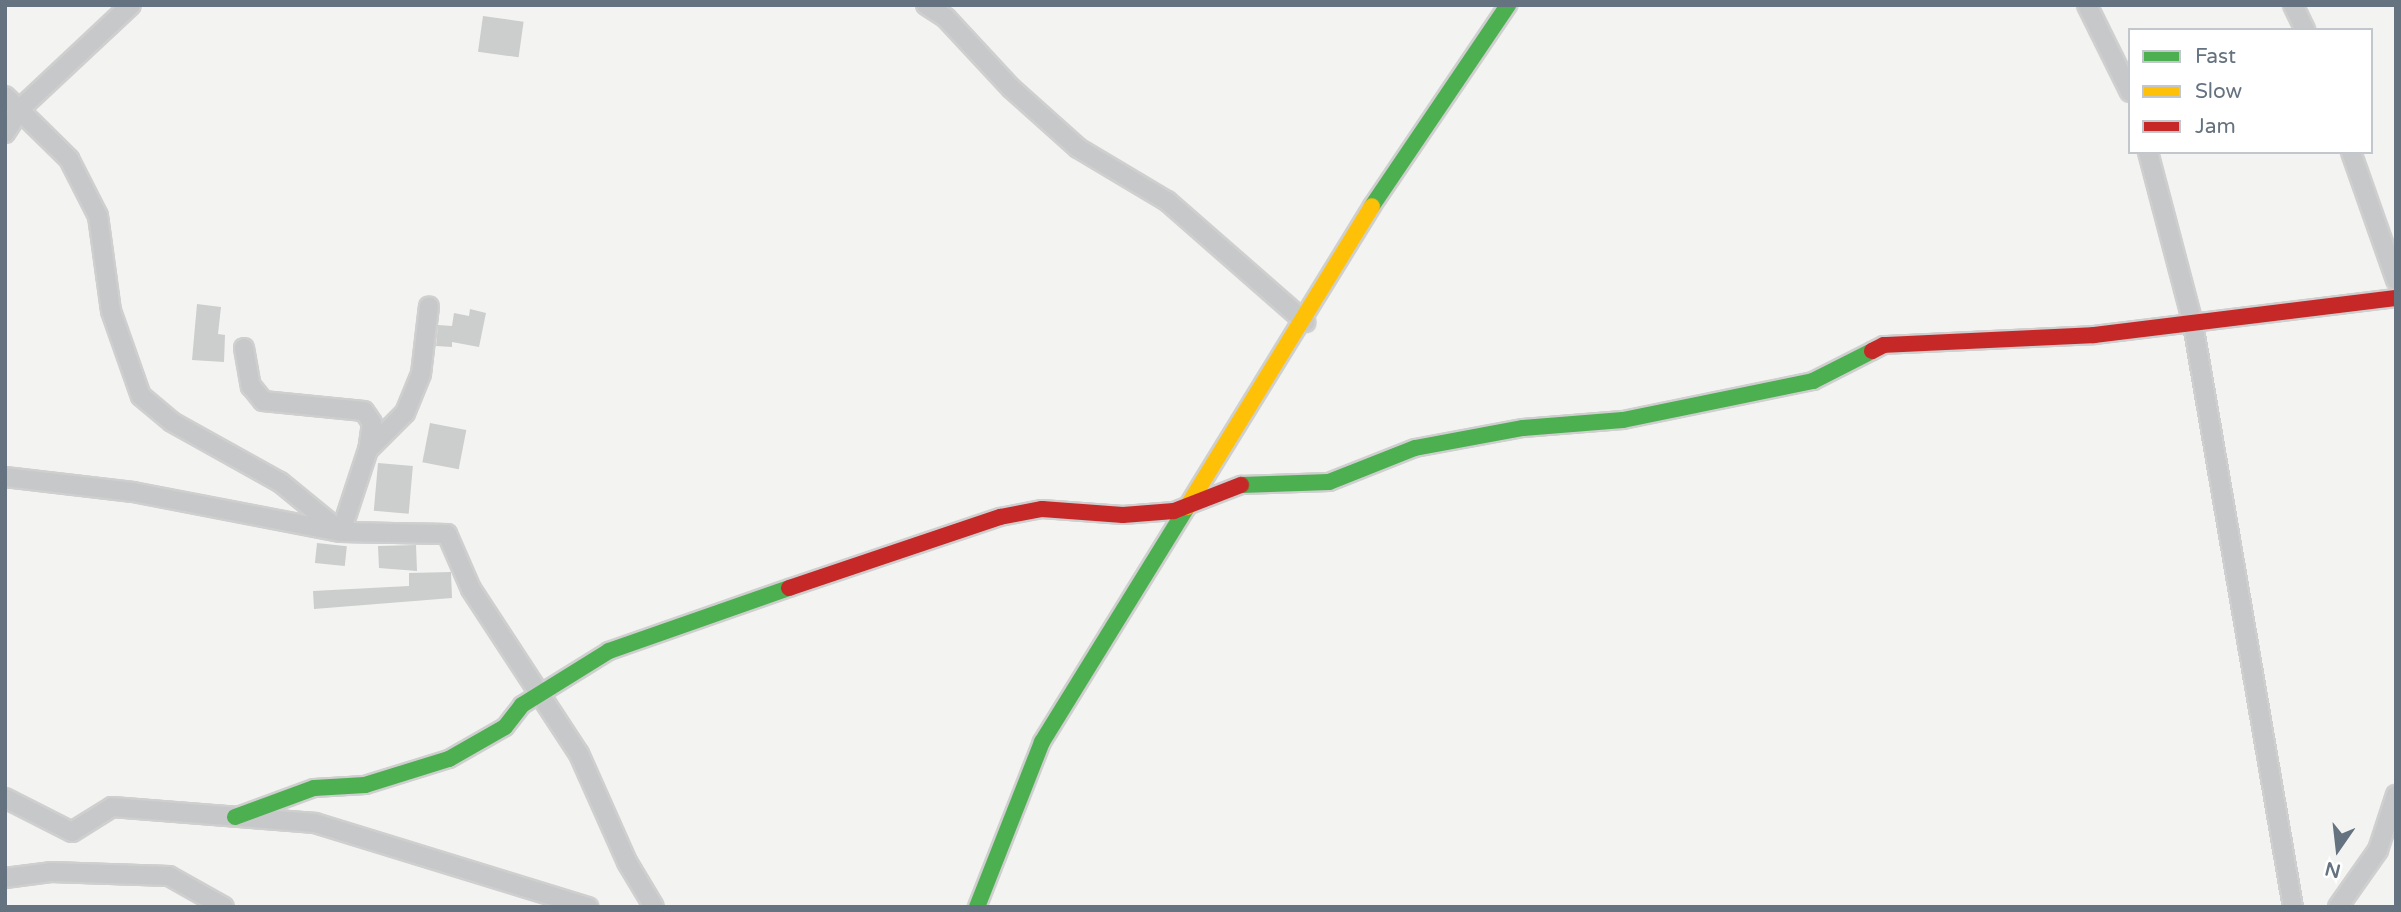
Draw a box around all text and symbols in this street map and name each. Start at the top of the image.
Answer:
legend [2128,28,2373,154]
text: Fast [2195,44,2236,69]
text: Slow [2195,79,2242,104]
text: Jam [2195,114,2236,139]
north arrow [2303,814,2373,884]
text: N [2323,857,2343,882]

